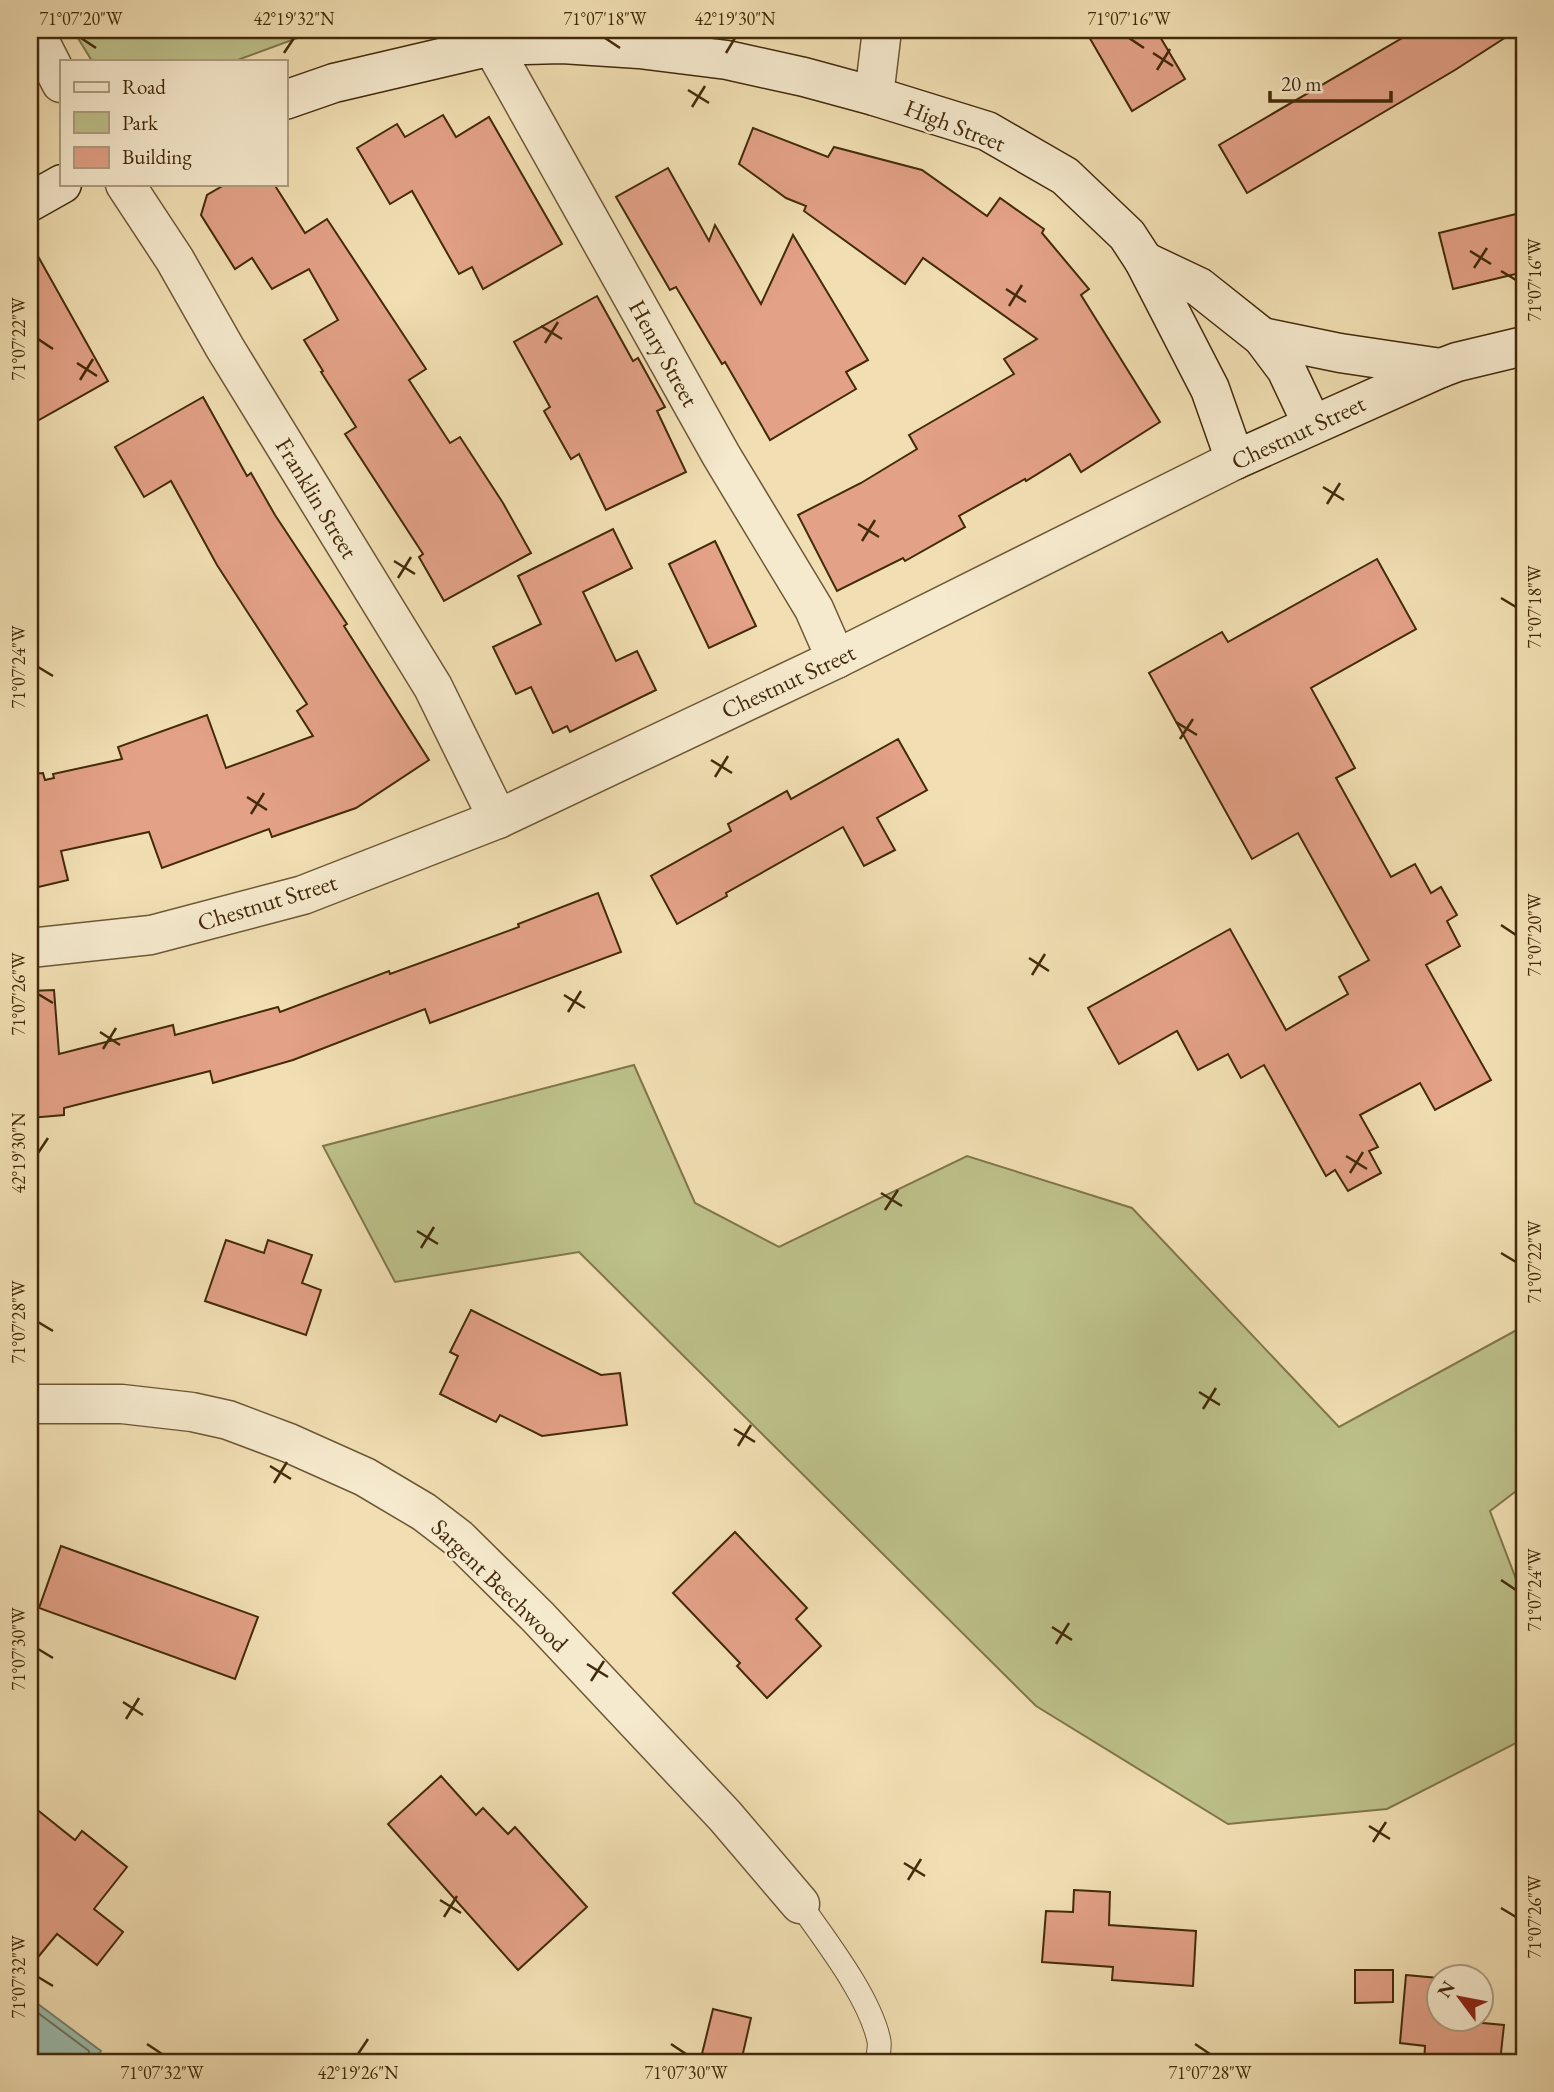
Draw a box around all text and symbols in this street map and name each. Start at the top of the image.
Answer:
text: 71°07'20"W [39,7,123,30]
text: 42°19'32"N [254,7,335,30]
text: 71°07'18"W [563,7,647,30]
text: 42°19'30"N [695,7,776,30]
text: 71°07'16"W [1087,7,1171,30]
legend [60,60,287,186]
scale bar [1270,60,1391,104]
text: 20 m [1281,70,1322,97]
text: Road [122,73,166,100]
street label: High Street [900,92,1010,159]
text: Park [122,109,159,136]
text: Building [122,143,192,170]
text: 71°07'16"W [1523,238,1546,322]
street label: Henry Street [622,294,706,412]
text: 71°07'22"W [7,297,30,381]
street label: Chestnut Street [1226,387,1370,477]
street label: Franklin Street [269,432,365,565]
text: 71°07'18"W [1523,565,1546,649]
text: 71°07'24"W [7,625,30,709]
street label: Chestnut Street [716,636,860,726]
street label: Chestnut Street [193,866,341,938]
text: 71°07'20"W [1523,893,1546,977]
text: 71°07'26"W [7,952,30,1036]
text: 42°19'30"N [7,1112,30,1193]
text: 71°07'22"W [1523,1220,1546,1304]
text: 71°07'28"W [7,1280,30,1364]
street label: Sargent Beechwood [425,1512,576,1659]
text: 71°07'24"W [1523,1548,1546,1632]
text: 71°07'30"W [7,1607,30,1691]
text: 71°07'26"W [1523,1875,1546,1959]
text: 71°07'32"W [7,1935,30,2019]
north arrow [1424,1962,1494,2032]
text: N [1431,1976,1461,2002]
text: 71°07'32"W [120,2061,204,2084]
text: 42°19'26"N [318,2061,399,2084]
text: 71°07'30"W [644,2061,728,2084]
text: 71°07'28"W [1168,2061,1252,2084]

